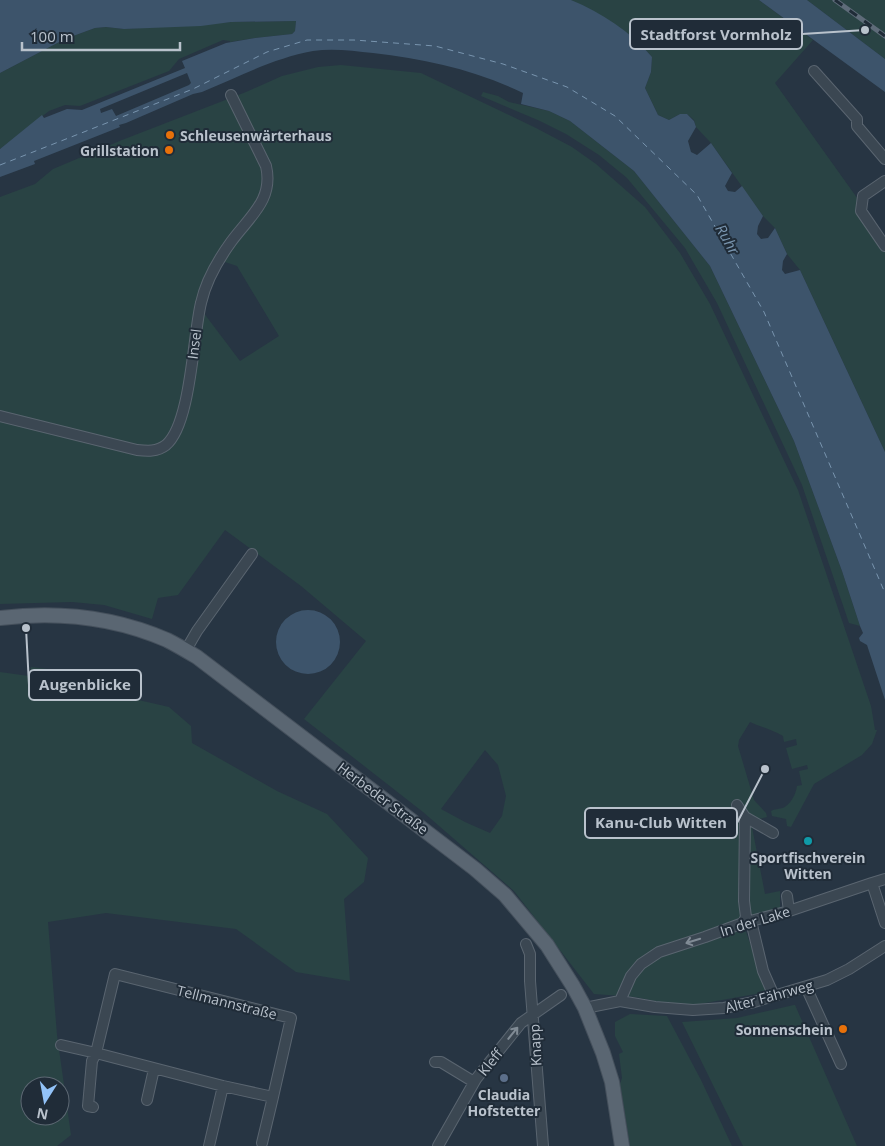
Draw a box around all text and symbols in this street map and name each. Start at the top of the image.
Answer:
callout: Stadtforst Vormholz [630,19,802,49]
scale bar [22,20,180,52]
text: Stadtforst Vormholz [640,24,792,44]
text: 100 m [30,26,74,46]
place label: Schleusenwärterhaus [180,126,332,145]
marker: Schleusenwärterhaus [164,129,176,141]
place label: Grillstation [80,141,159,160]
marker: Grillstation [163,144,175,156]
water label: Ruhr [711,220,745,259]
street label: Insel [183,328,205,360]
callout: Augenblicke [29,670,141,700]
text: Augenblicke [39,674,131,694]
street label: Herbeder Straße [334,758,432,838]
callout: Kanu-Club Witten [585,808,737,838]
text: Kanu-Club Witten [595,812,727,832]
marker: Sportfischverein Witten [802,835,814,847]
place label: Sportfischverein Witten [750,848,866,883]
street label: In der Lake [718,901,792,941]
one-way arrow [685,937,701,947]
street label: Alter Fährweg [723,975,815,1017]
street label: Tellmannstraße [175,980,279,1024]
place label: Sonnenschein [736,1020,833,1039]
street label: Knapp [524,1023,546,1067]
marker: Sonnenschein [837,1023,849,1035]
one-way arrow [507,1026,518,1039]
street label: Kleff [473,1043,508,1079]
marker: Claudia Hofstetter [498,1072,510,1084]
north arrow [20,1076,70,1126]
place label: Claudia Hofstetter [468,1085,541,1120]
text: N [35,1104,50,1125]

